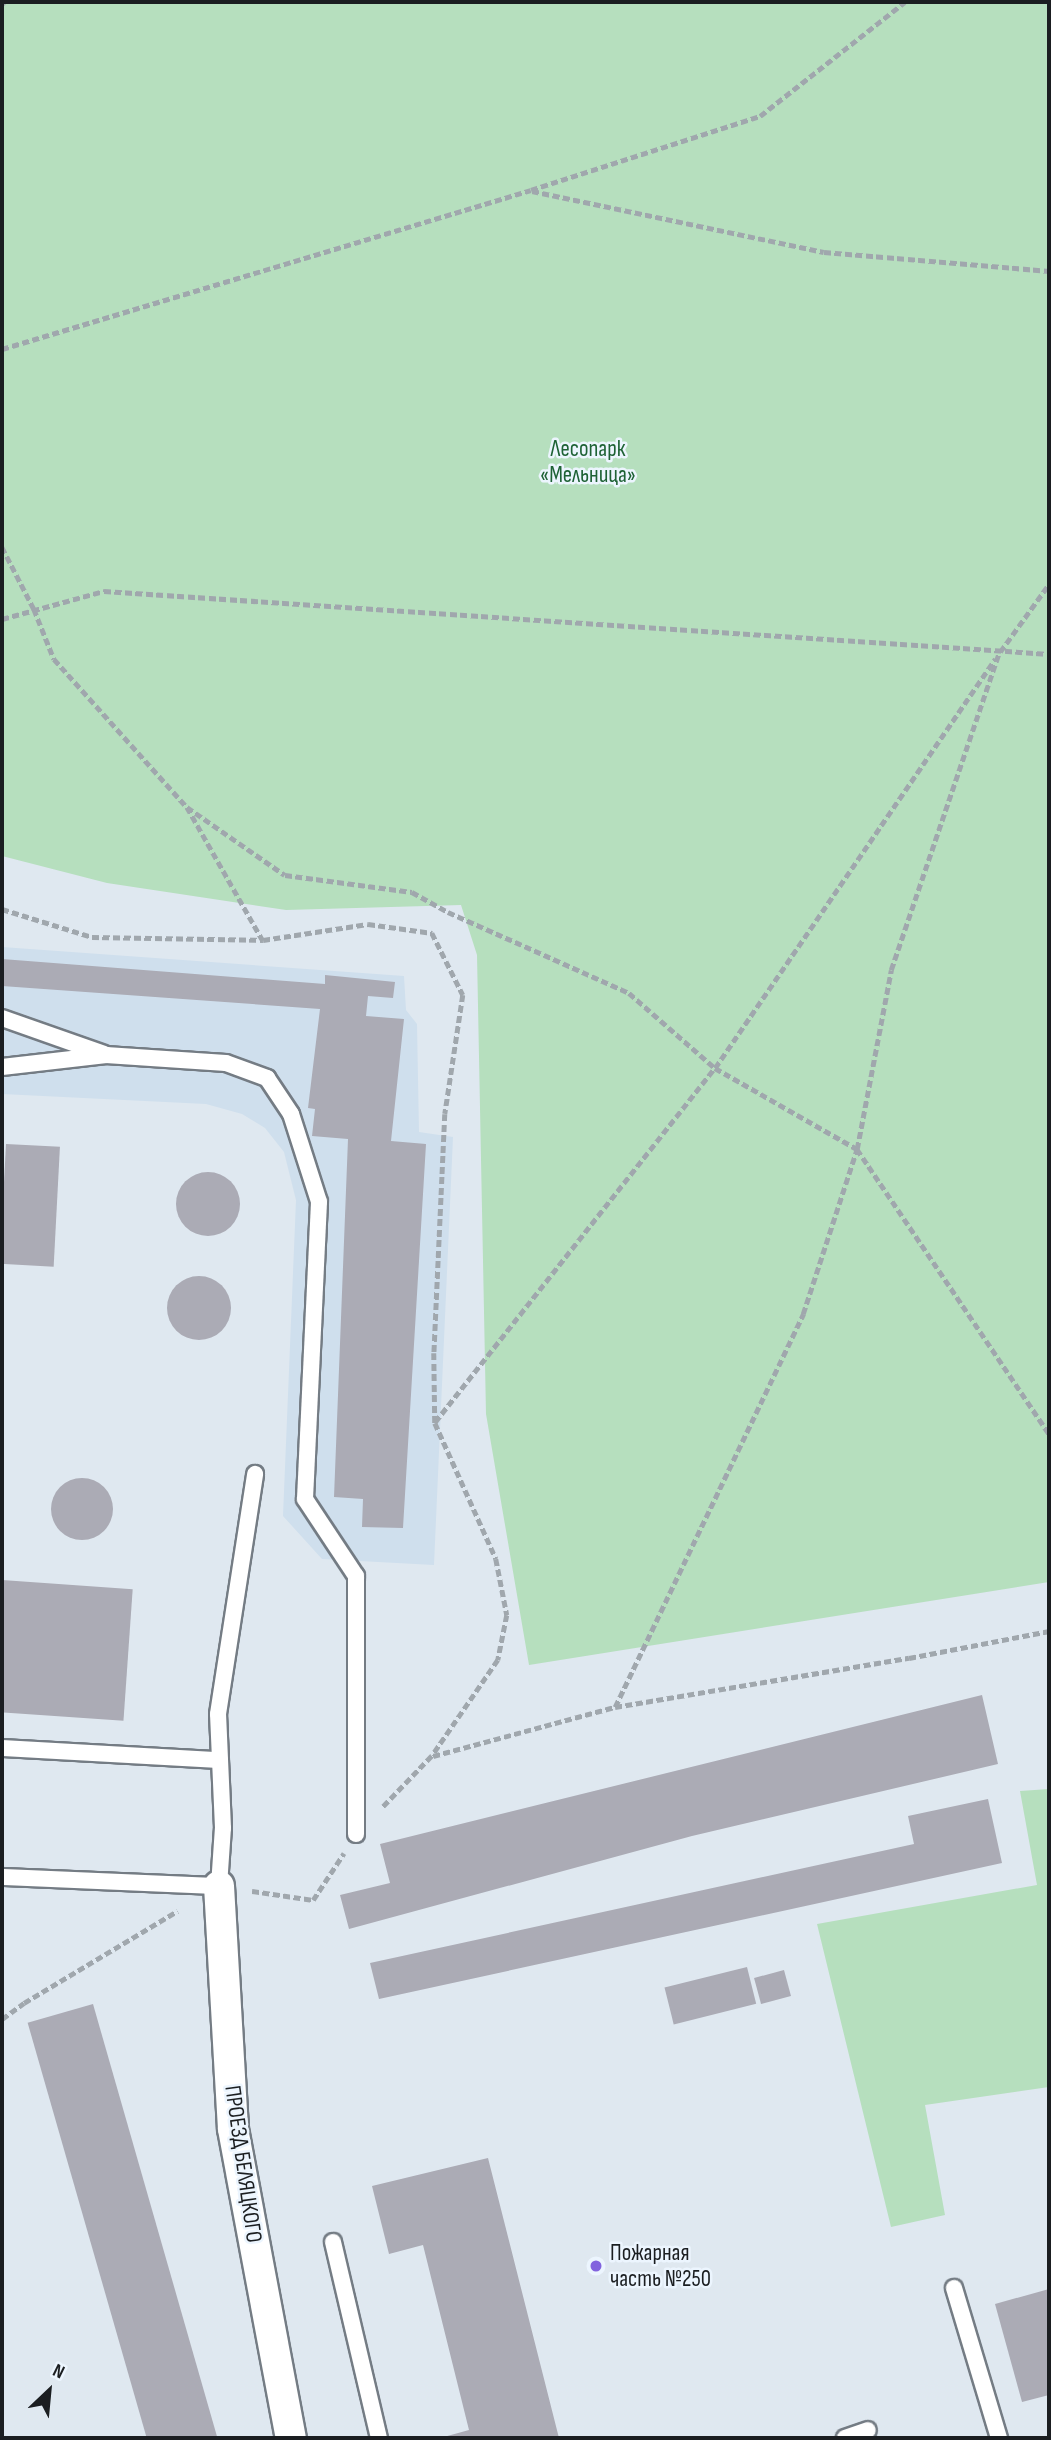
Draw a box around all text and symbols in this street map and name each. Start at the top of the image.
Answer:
park label: Лесопарк «Мельница» [540,435,636,489]
street label: ПРОЕЗД БЕЛЯЦКОГО [218,2084,268,2244]
place label: Пожарная часть №250 [610,2239,711,2293]
marker: Пожарная часть №250 [588,2258,604,2274]
north arrow [14,2356,84,2426]
text: N [49,2359,68,2384]

